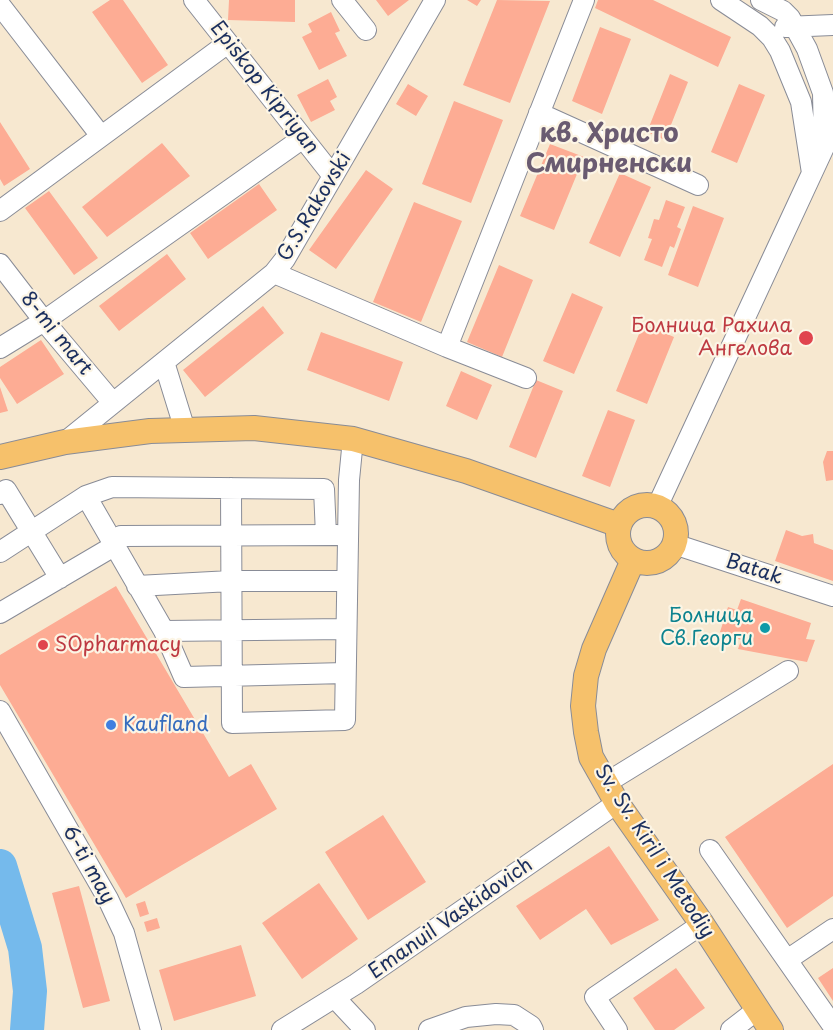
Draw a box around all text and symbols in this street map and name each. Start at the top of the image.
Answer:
street label: Episkop Kipriyan [205,17,323,159]
district label: кв. Христо Смирненски [526,119,692,180]
street label: G.S.Rakovski [273,148,357,266]
street label: 8-mi mart [15,288,97,380]
place label: Болница Рахила Ангелова [631,314,792,361]
marker: Болница Рахила Ангелова [797,329,815,347]
street label: Batak [723,550,785,590]
place label: Болница Св.Георги [660,604,753,651]
marker: Болница Св.Георги [758,621,772,635]
place label: SOpharmacy [55,633,181,657]
marker: SOpharmacy [36,638,50,652]
place label: Kaufland [123,713,209,737]
marker: Kaufland [104,718,118,732]
street label: Sv. Sv. Kiril i Metodiy [589,761,719,943]
street label: 6-ti may [57,822,119,908]
street label: Emanuil Vaskidovich [364,853,538,985]

